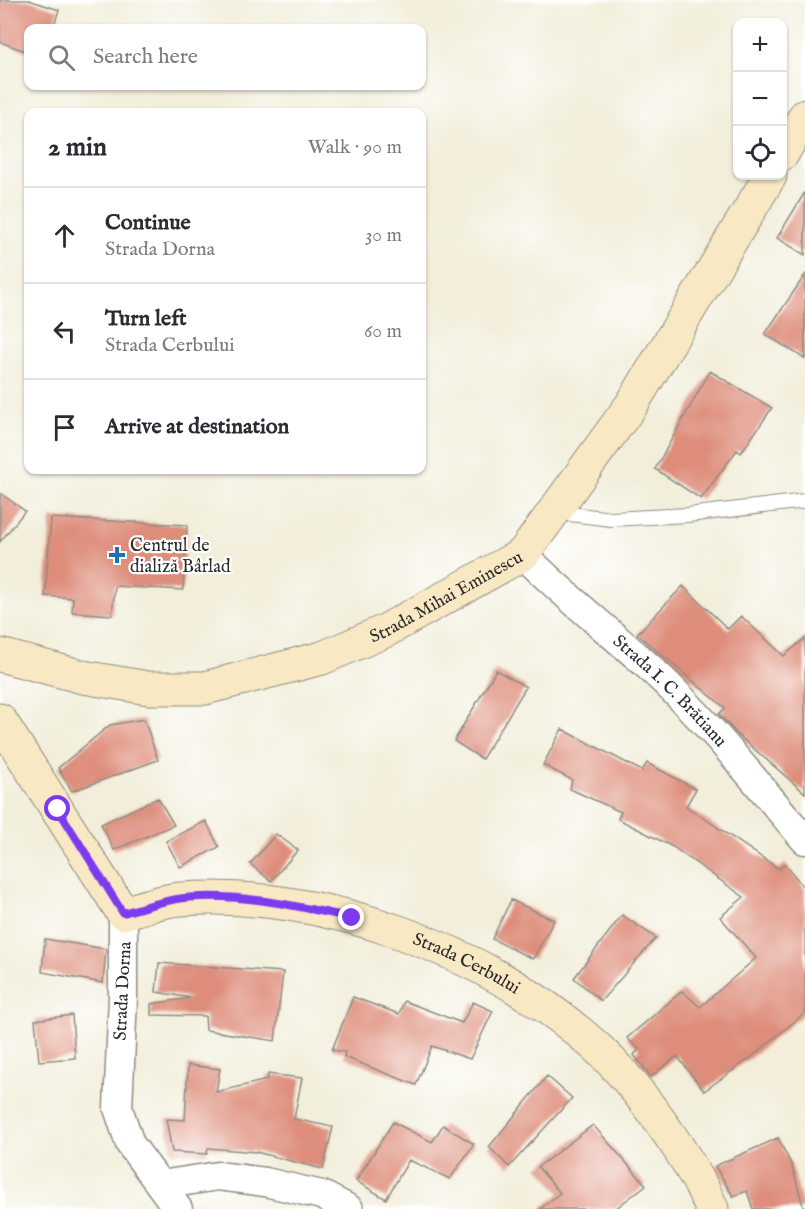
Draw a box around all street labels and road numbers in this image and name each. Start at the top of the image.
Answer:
street label: Strada Mihai Eminescu [366,546,527,649]
street label: Strada I. C. Brătianu [608,630,731,753]
street label: Strada Cerbului [409,928,524,1000]
street label: Strada Dorna [109,941,138,1041]

